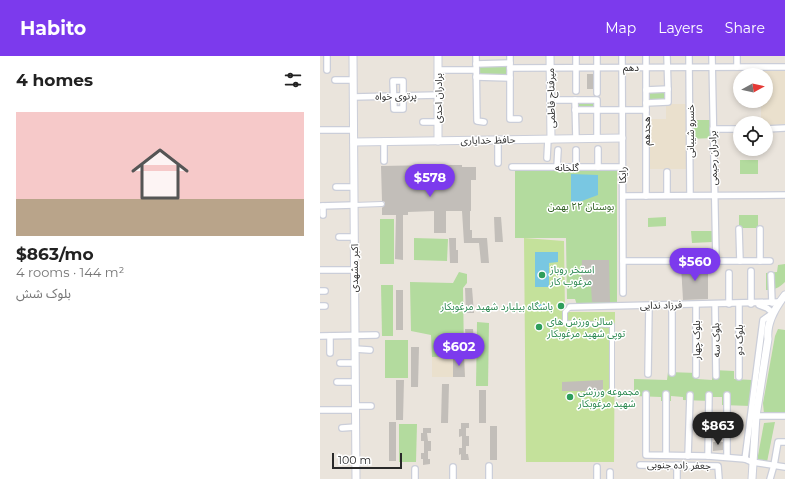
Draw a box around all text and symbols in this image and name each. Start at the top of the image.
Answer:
text: Habito [20,17,86,40]
text: Map [605,19,636,37]
text: Layers [658,19,703,37]
text: Share [725,19,765,37]
street label: دهم [623,61,639,75]
street label: میرفتاح فاطمی [544,68,559,128]
north arrow [733,68,773,108]
map controls [733,68,773,156]
icon: filters [282,69,304,91]
text: 4 homes [16,70,93,90]
street label: برادران احدی [432,73,445,123]
street label: پرتوی خواه [375,89,417,103]
street label: خسرو شیبانی [684,104,697,158]
street label: هجدهم [640,116,654,145]
button: locate [733,116,773,156]
street label: برادران رحیمی [706,130,720,186]
street label: حافظ خدایاری [460,133,516,147]
icon: home [124,138,196,210]
street label: گلخانه [555,161,580,174]
pin: $578 [406,164,454,198]
street label: رایکا [616,166,629,183]
text: $578 [414,169,446,185]
park label: بوستان ۲۲ بهمن [548,200,614,213]
text: $863/mo [16,244,94,264]
street label: اکبر مشهدی [348,244,361,292]
pin: $560 [671,248,719,282]
text: $560 [678,253,712,269]
place label: استخر روباز مرغوب کار [549,263,594,288]
text: 4 rooms · 144 m² [16,264,124,280]
marker: استخر روباز مرغوب کار [537,270,547,280]
text: بلوک شش [16,285,71,301]
street label: فرزاد ندایی [640,298,683,312]
place label: باشگاه بیلیارد شهید مرغوبکار [439,300,553,313]
marker: باشگاه بیلیارد شهید مرغوبکار [556,301,566,311]
place label: سالن ورزش های توپی شهید مرغوبکار [546,315,625,340]
street label: بلوک چهار [690,320,703,361]
marker: سالن ورزش های توپی شهید مرغوبکار [534,322,544,332]
street label: بلوک سه [709,322,723,357]
street label: بلوک دو [732,324,746,356]
pin: $602 [435,333,483,367]
text: $602 [442,338,476,354]
place label: مجموعه ورزشی شهید مرغوبکار [577,385,639,410]
marker: مجموعه ورزشی شهید مرغوبکار [565,392,575,402]
pin: $863 [694,412,742,446]
text: $863 [702,417,734,433]
scale bar [332,451,402,470]
text: 100 m [338,453,371,467]
street label: جعفر زاده جنوبی [647,458,711,472]

